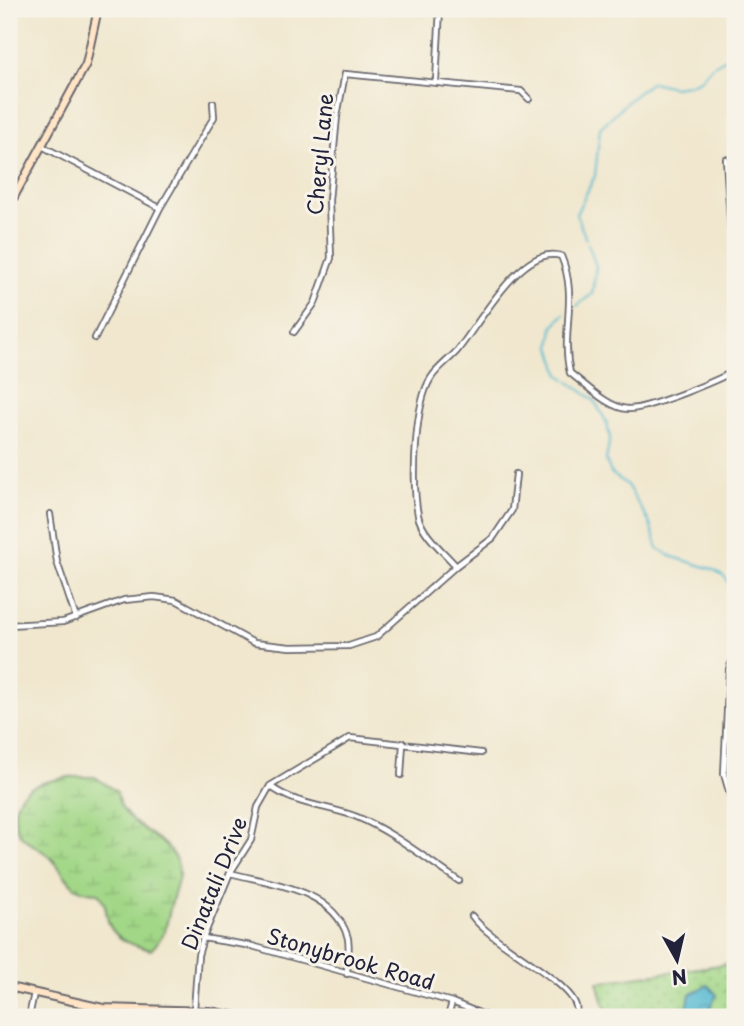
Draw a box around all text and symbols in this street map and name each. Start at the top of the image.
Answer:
street label: Cheryl Lane [298,92,340,216]
street label: Dinatali Drive [172,812,254,954]
street label: Stonybrook Road [263,919,439,997]
north arrow [642,925,712,995]
text: N [670,963,689,993]

